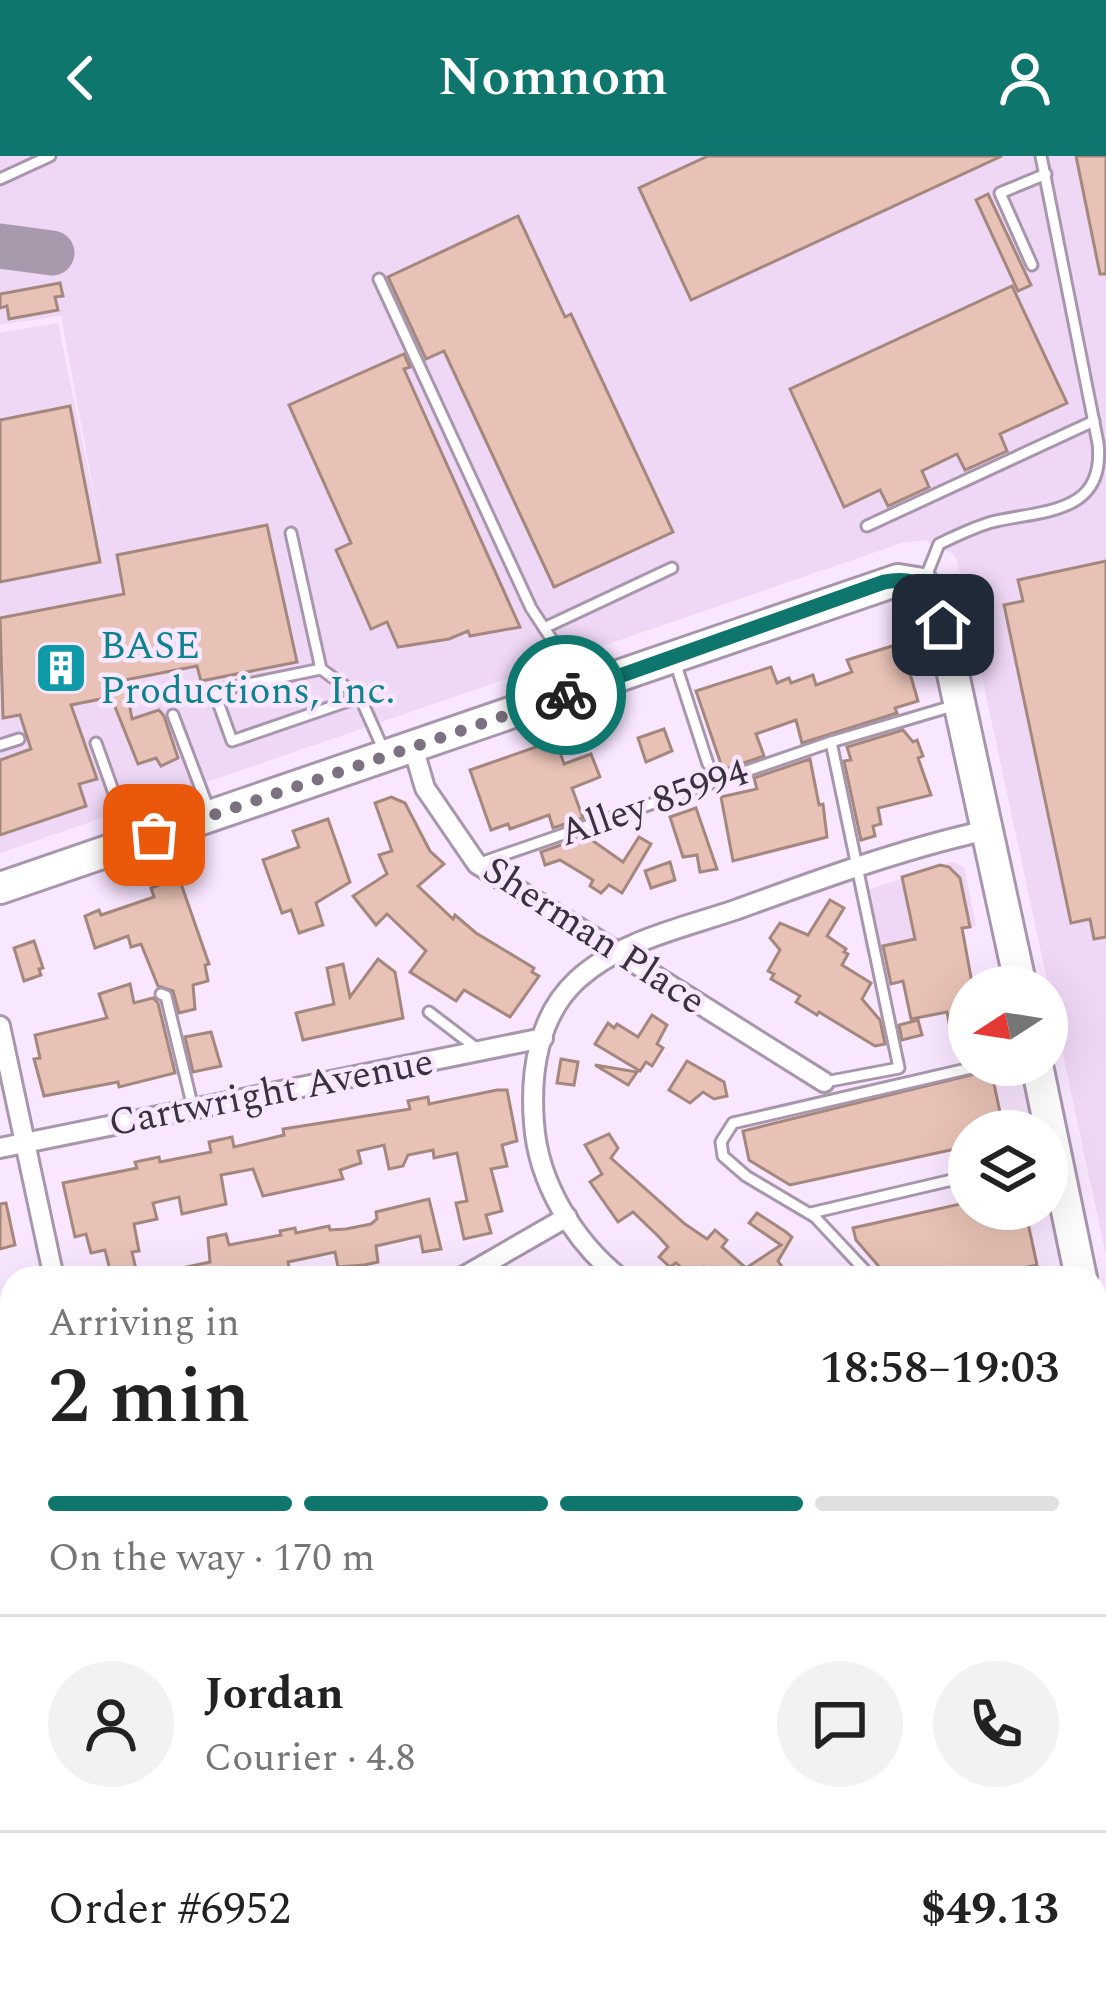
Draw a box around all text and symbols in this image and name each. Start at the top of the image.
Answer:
text: Nomnom [438,37,668,119]
icon: back [48,45,114,111]
icon: person [992,45,1058,111]
pin [892,574,994,676]
icon: home [910,592,976,658]
place label: BASE Productions, Inc. [100,617,395,721]
courier [506,635,626,755]
building icon: BASE Productions, Inc. [33,640,89,696]
icon: bike [533,662,599,728]
street label: Alley 85994 [551,743,757,863]
pin [103,784,205,886]
icon: bag [121,802,187,868]
street label: Sherman Place [471,842,717,1030]
north arrow [948,966,1068,1086]
map controls [948,966,1068,1230]
street label: Cartwright Avenue [104,1033,438,1153]
button: layers [948,1110,1068,1230]
text: Arriving in [48,1294,240,1353]
text: 18:58–19:03 [820,1334,1059,1403]
text: 2 min [48,1338,250,1457]
text: On the way · 170 m [48,1529,375,1588]
text: Jordan [204,1660,344,1729]
button: person [48,1661,174,1787]
button: chat [777,1661,903,1787]
button: phone [933,1661,1059,1787]
text: Courier · 4.8 [204,1729,415,1788]
text: Order #6952 [48,1875,291,1944]
text: $49.13 [921,1875,1059,1944]

